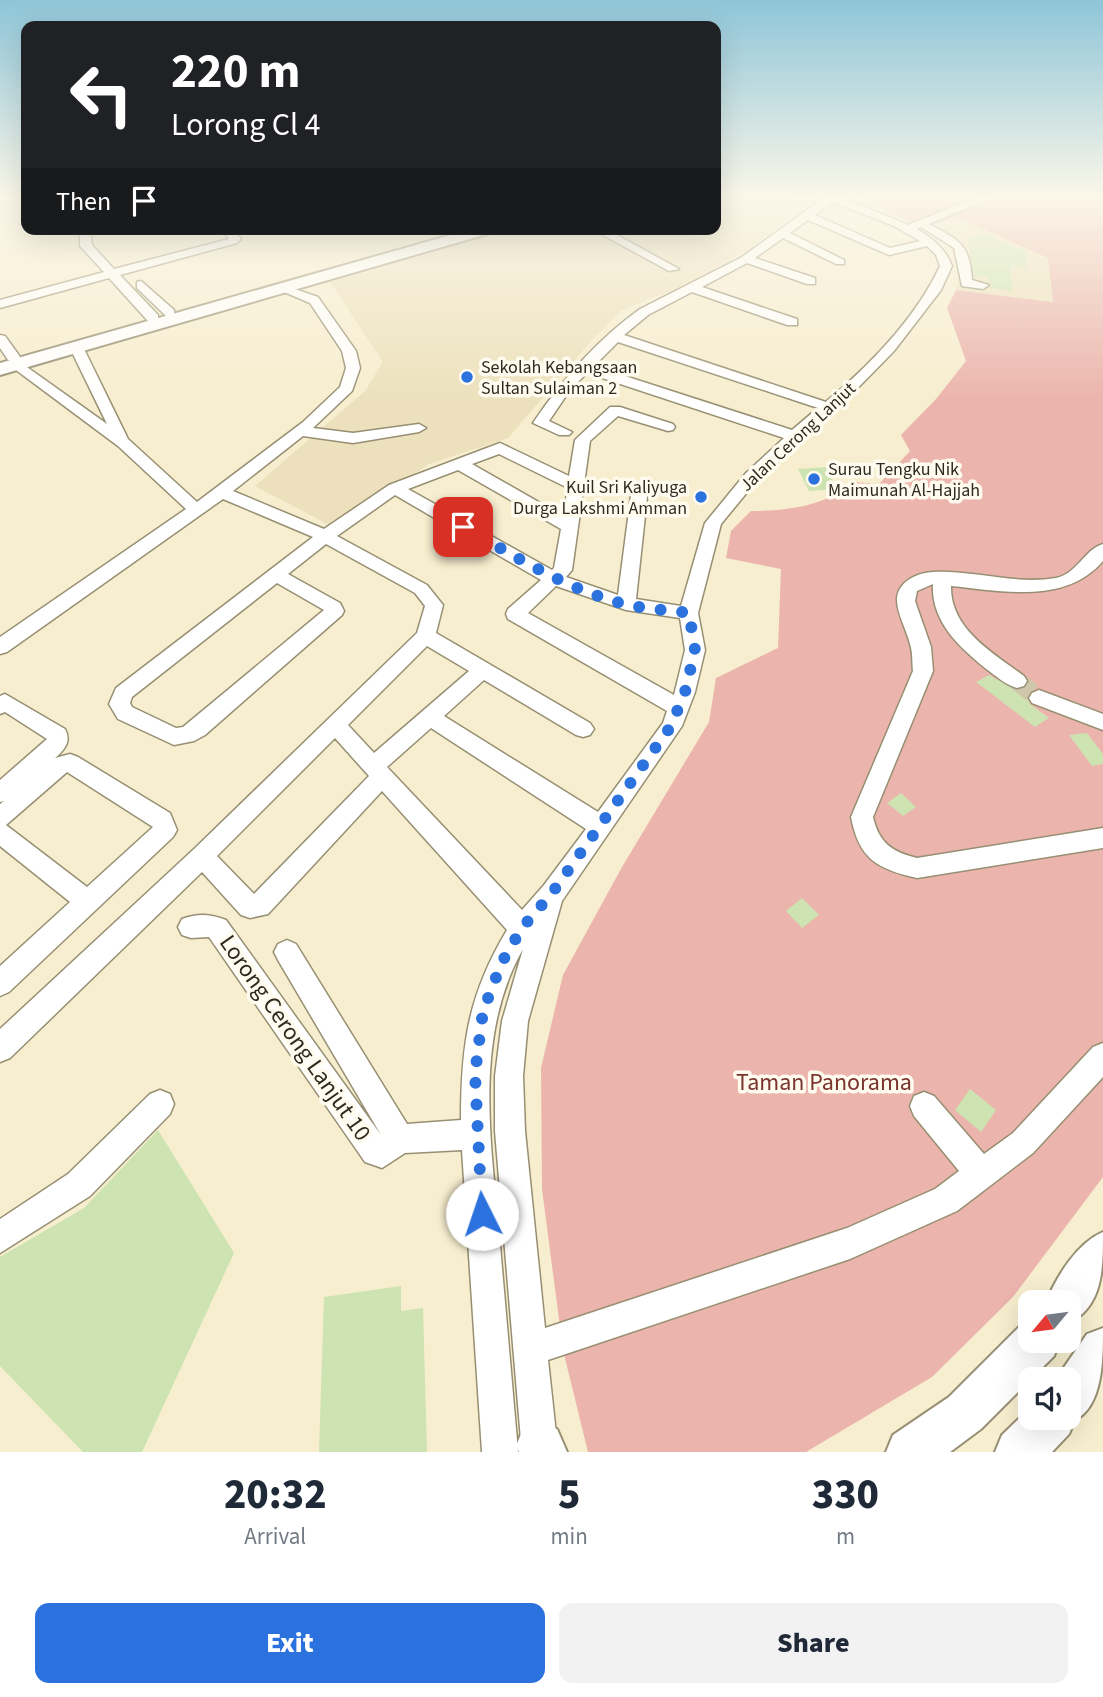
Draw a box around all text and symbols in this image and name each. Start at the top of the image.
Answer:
text: 220 m [171,37,300,107]
icon: left [56,49,147,140]
text: Lorong Cl 4 [171,102,320,148]
icon: arrive [125,182,163,220]
text: Then [56,183,111,220]
place label: Sekolah Kebangsaan Sultan Sulaiman 2 [481,355,637,401]
marker: Sekolah Kebangsaan Sultan Sulaiman 2 [459,369,475,385]
street label: Jalan Cerong Lanjut [734,377,862,497]
place label: Surau Tengku Nik Maimunah Al-Hajjah [828,457,980,503]
marker: Surau Tengku Nik Maimunah Al-Hajjah [806,471,822,487]
place label: Kuil Sri Kaliyuga Durga Lakshmi Amman [513,475,687,521]
marker: Kuil Sri Kaliyuga Durga Lakshmi Amman [693,489,709,505]
pin [433,497,493,557]
icon: arrive [444,508,482,546]
street label: Lorong Cerong Lanjut 10 [210,928,380,1148]
park label: Taman Panorama [736,1065,912,1100]
position arrow [445,1177,519,1251]
north arrow [1018,1290,1082,1353]
map controls [1018,1290,1081,1430]
button: sound [1018,1367,1081,1430]
text: 20:32 [224,1465,327,1525]
text: 5 [558,1465,580,1525]
text: 330 [812,1465,879,1525]
text: Arrival [244,1520,306,1553]
text: min [551,1520,588,1553]
text: m [836,1520,855,1553]
button: Exit [35,1603,545,1683]
button: Share [559,1603,1068,1683]

